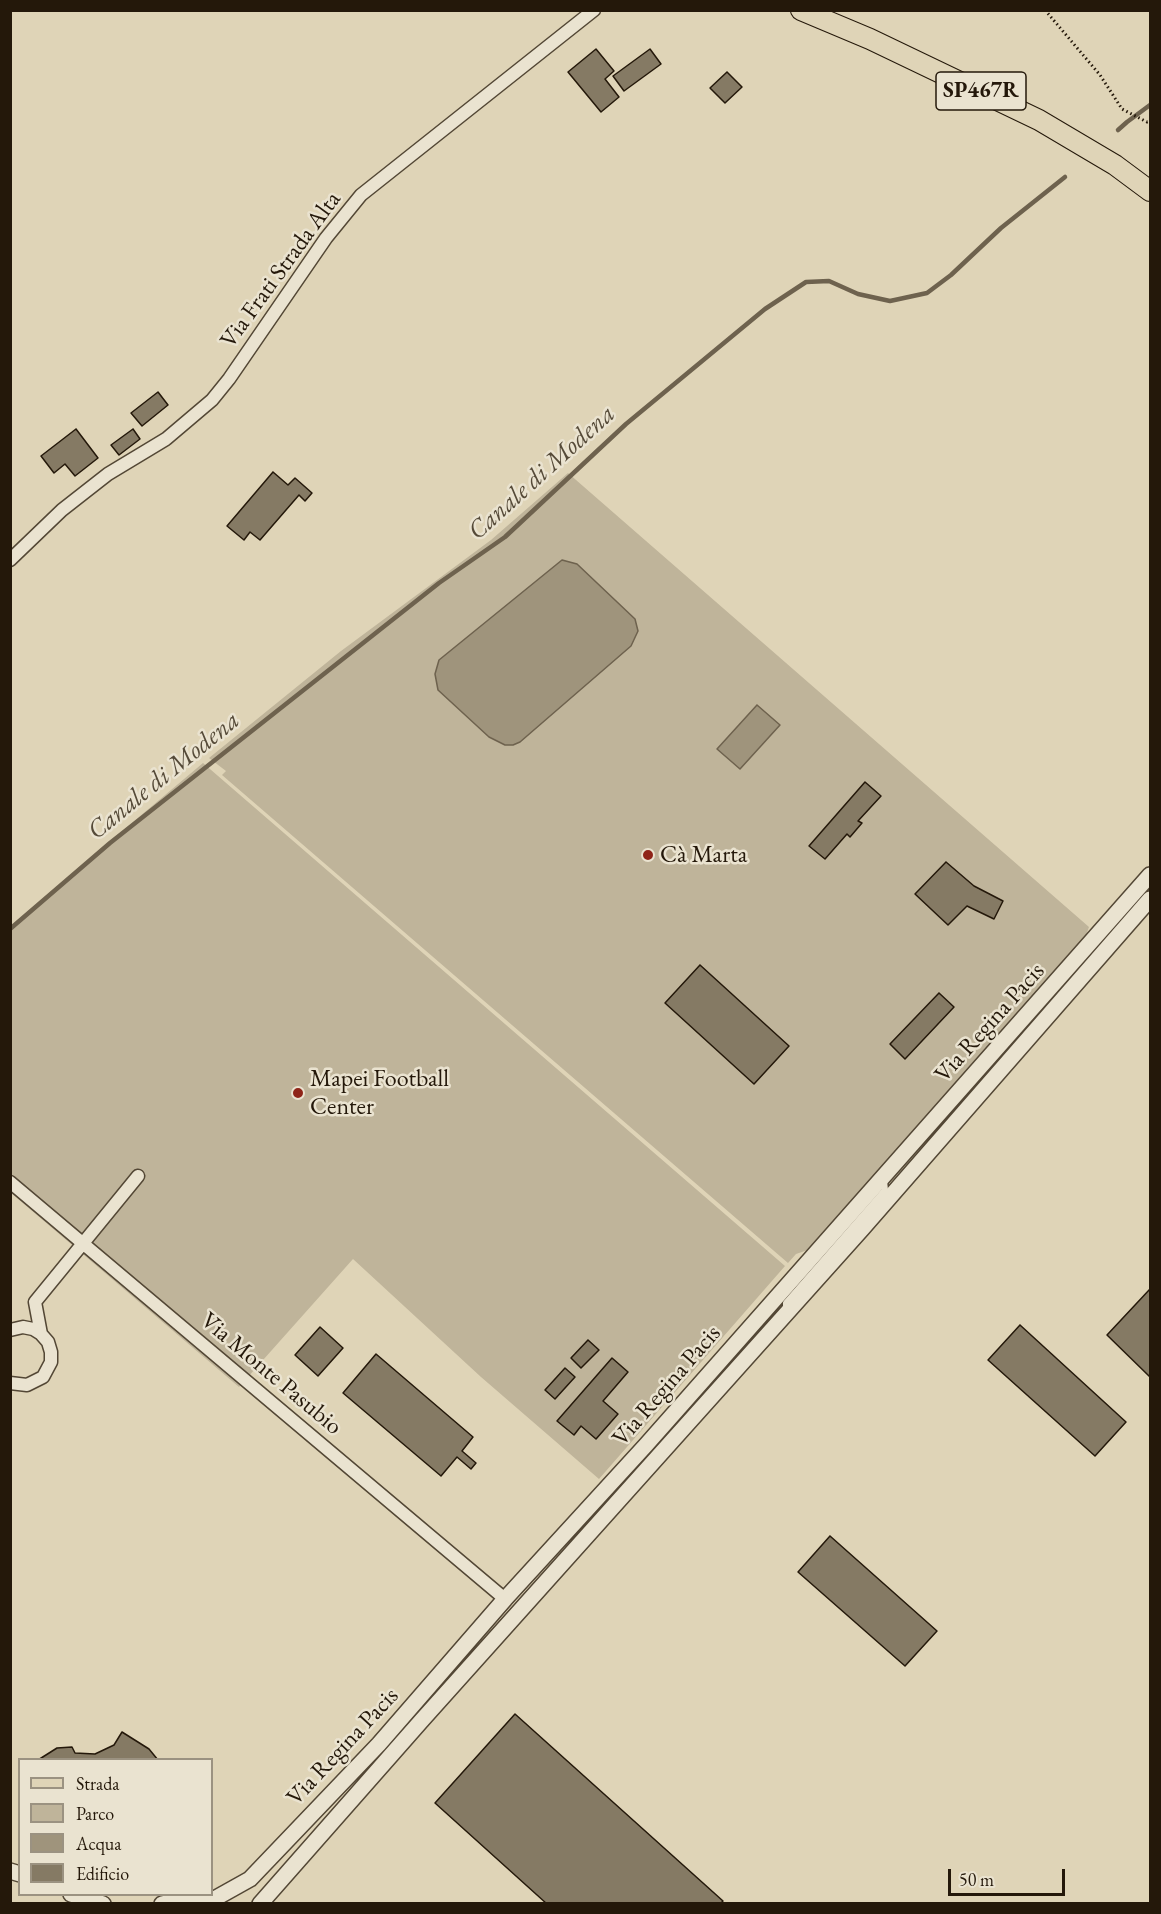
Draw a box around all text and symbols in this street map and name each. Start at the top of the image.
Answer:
road number: SP467R [936,72,1026,110]
street label: Via Frati Strada Alta [215,186,347,354]
water label: Canale di Modena [462,399,622,547]
water label: Canale di Modena [82,705,246,847]
place label: Cà Marta [660,841,747,869]
marker: Cà Marta [641,848,655,862]
street label: Via Regina Pacis [929,957,1051,1089]
place label: Mapei Football Center [310,1065,449,1121]
marker: Mapei Football Center [291,1086,305,1100]
street label: Via Monte Pasubio [195,1307,347,1441]
street label: Via Regina Pacis [607,1320,727,1452]
street label: Via Regina Pacis [281,1682,405,1812]
legend [18,1758,213,1896]
text: Strada [76,1772,120,1795]
text: Parco [76,1802,114,1825]
text: Acqua [76,1832,122,1855]
scale bar [951,1857,1068,1895]
text: Edificio [76,1862,129,1885]
text: 50 m [959,1868,994,1891]

